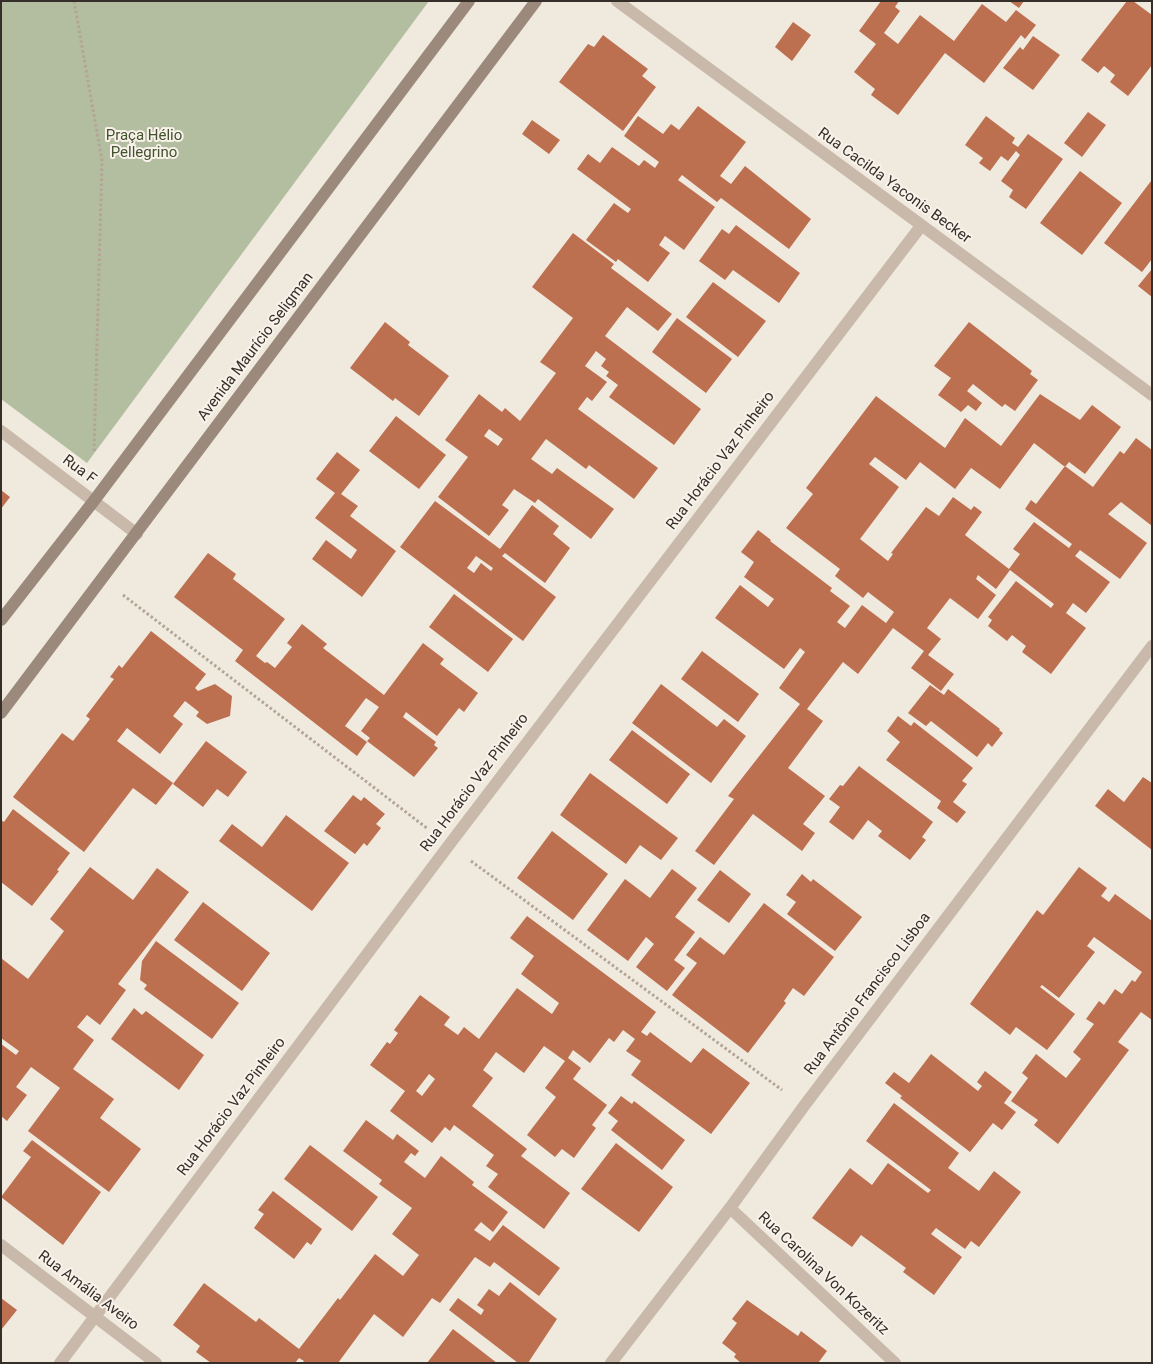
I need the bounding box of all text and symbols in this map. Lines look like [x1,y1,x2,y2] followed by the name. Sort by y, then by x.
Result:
[814,124,974,248] street label: Rua Cacilda Yaconis Becker
[106,127,182,162] park label: Praça Hélio Pellegrino
[194,269,318,425] street label: Avenida Maurício Seligman
[663,388,779,534] street label: Rua Horácio Vaz Pinheiro
[59,451,99,489] street label: Rua F
[417,710,533,856] street label: Rua Horácio Vaz Pinheiro
[801,909,935,1079] street label: Rua Antônio Francisco Lisboa
[174,1034,290,1180] street label: Rua Horácio Vaz Pinheiro
[754,1209,892,1339] street label: Rua Carolina Von Kozeritz
[34,1247,142,1335] street label: Rua Amália Aveiro

